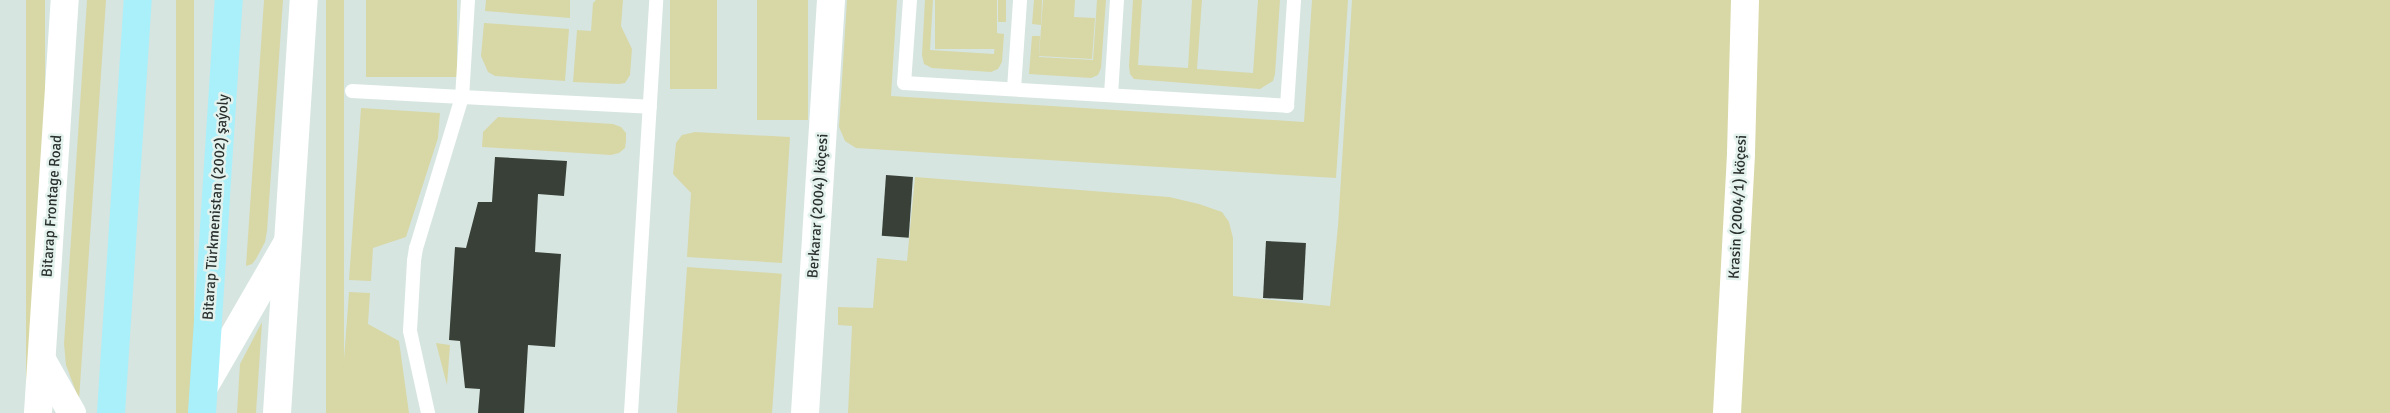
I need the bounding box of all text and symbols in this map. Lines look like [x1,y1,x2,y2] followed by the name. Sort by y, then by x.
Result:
[199,94,233,320] street label: Bitarap Türkmenistan (2002) şaýoly
[804,133,832,279] street label: Berkarar (2004) köçesi
[38,134,66,278] street label: Bitarap Frontage Road
[1725,134,1751,280] street label: Krasin (2004/1) köçesi

